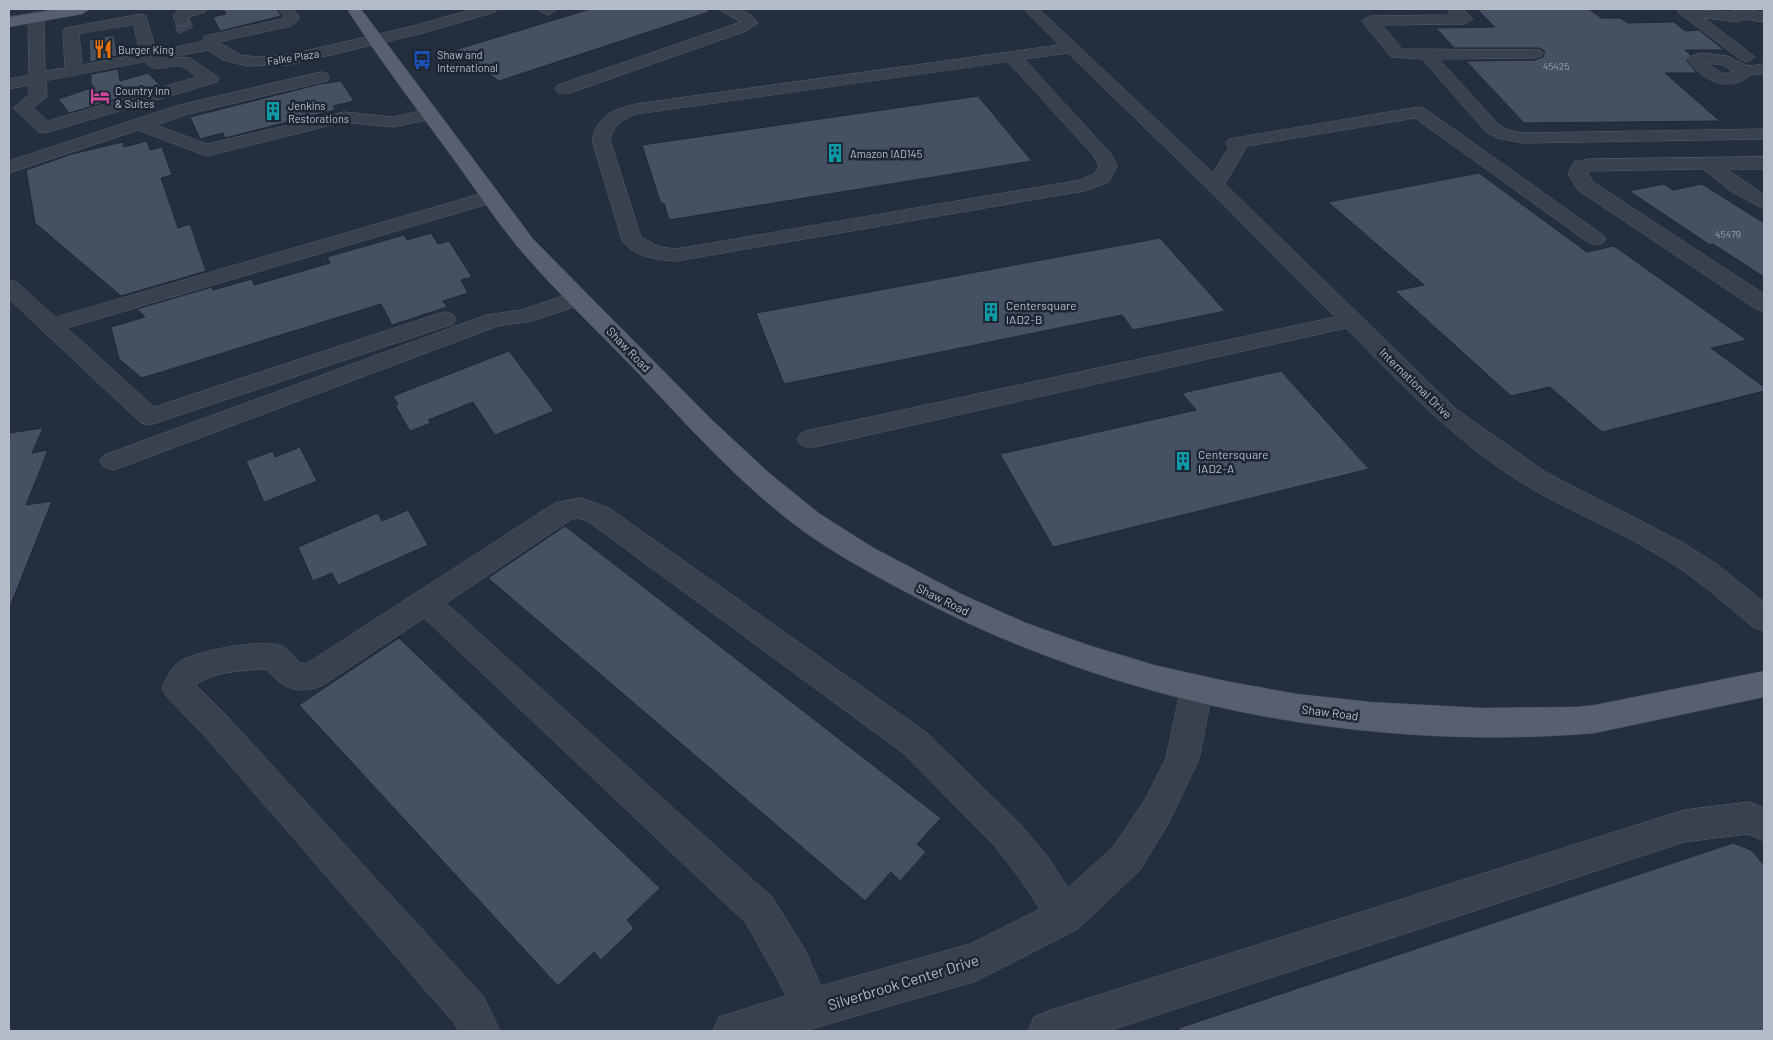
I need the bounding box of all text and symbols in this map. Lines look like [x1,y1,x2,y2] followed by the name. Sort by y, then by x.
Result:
[92,38,114,60] restaurant icon: Burger King
[118,43,174,56] place label: Burger King
[266,46,320,68] street label: Falke Plaza
[437,48,498,74] place label: Shaw and International
[411,49,433,71] bus stop icon: Shaw and International
[1543,60,1569,72] house number: 45425
[115,84,170,110] place label: Country Inn & Suites
[89,85,111,107] hotel icon: Country Inn & Suites
[288,99,349,125] place label: Jenkins Restorations
[262,100,284,122] building icon: Jenkins Restorations
[824,142,846,164] building icon: Amazon IAD145
[850,147,923,160] place label: Amazon IAD145
[1715,228,1741,240] house number: 45479
[1006,298,1077,326] place label: Centersquare IAD2-B
[980,301,1002,323] building icon: Centersquare IAD2-B
[604,324,654,374] street label: Shaw Road
[1377,345,1455,421] street label: International Drive
[1198,447,1269,475] place label: Centersquare IAD2-A
[1172,450,1194,472] building icon: Centersquare IAD2-A
[914,580,972,618] street label: Shaw Road
[1301,702,1359,722] street label: Shaw Road
[825,950,981,1014] street label: Silverbrook Center Drive

